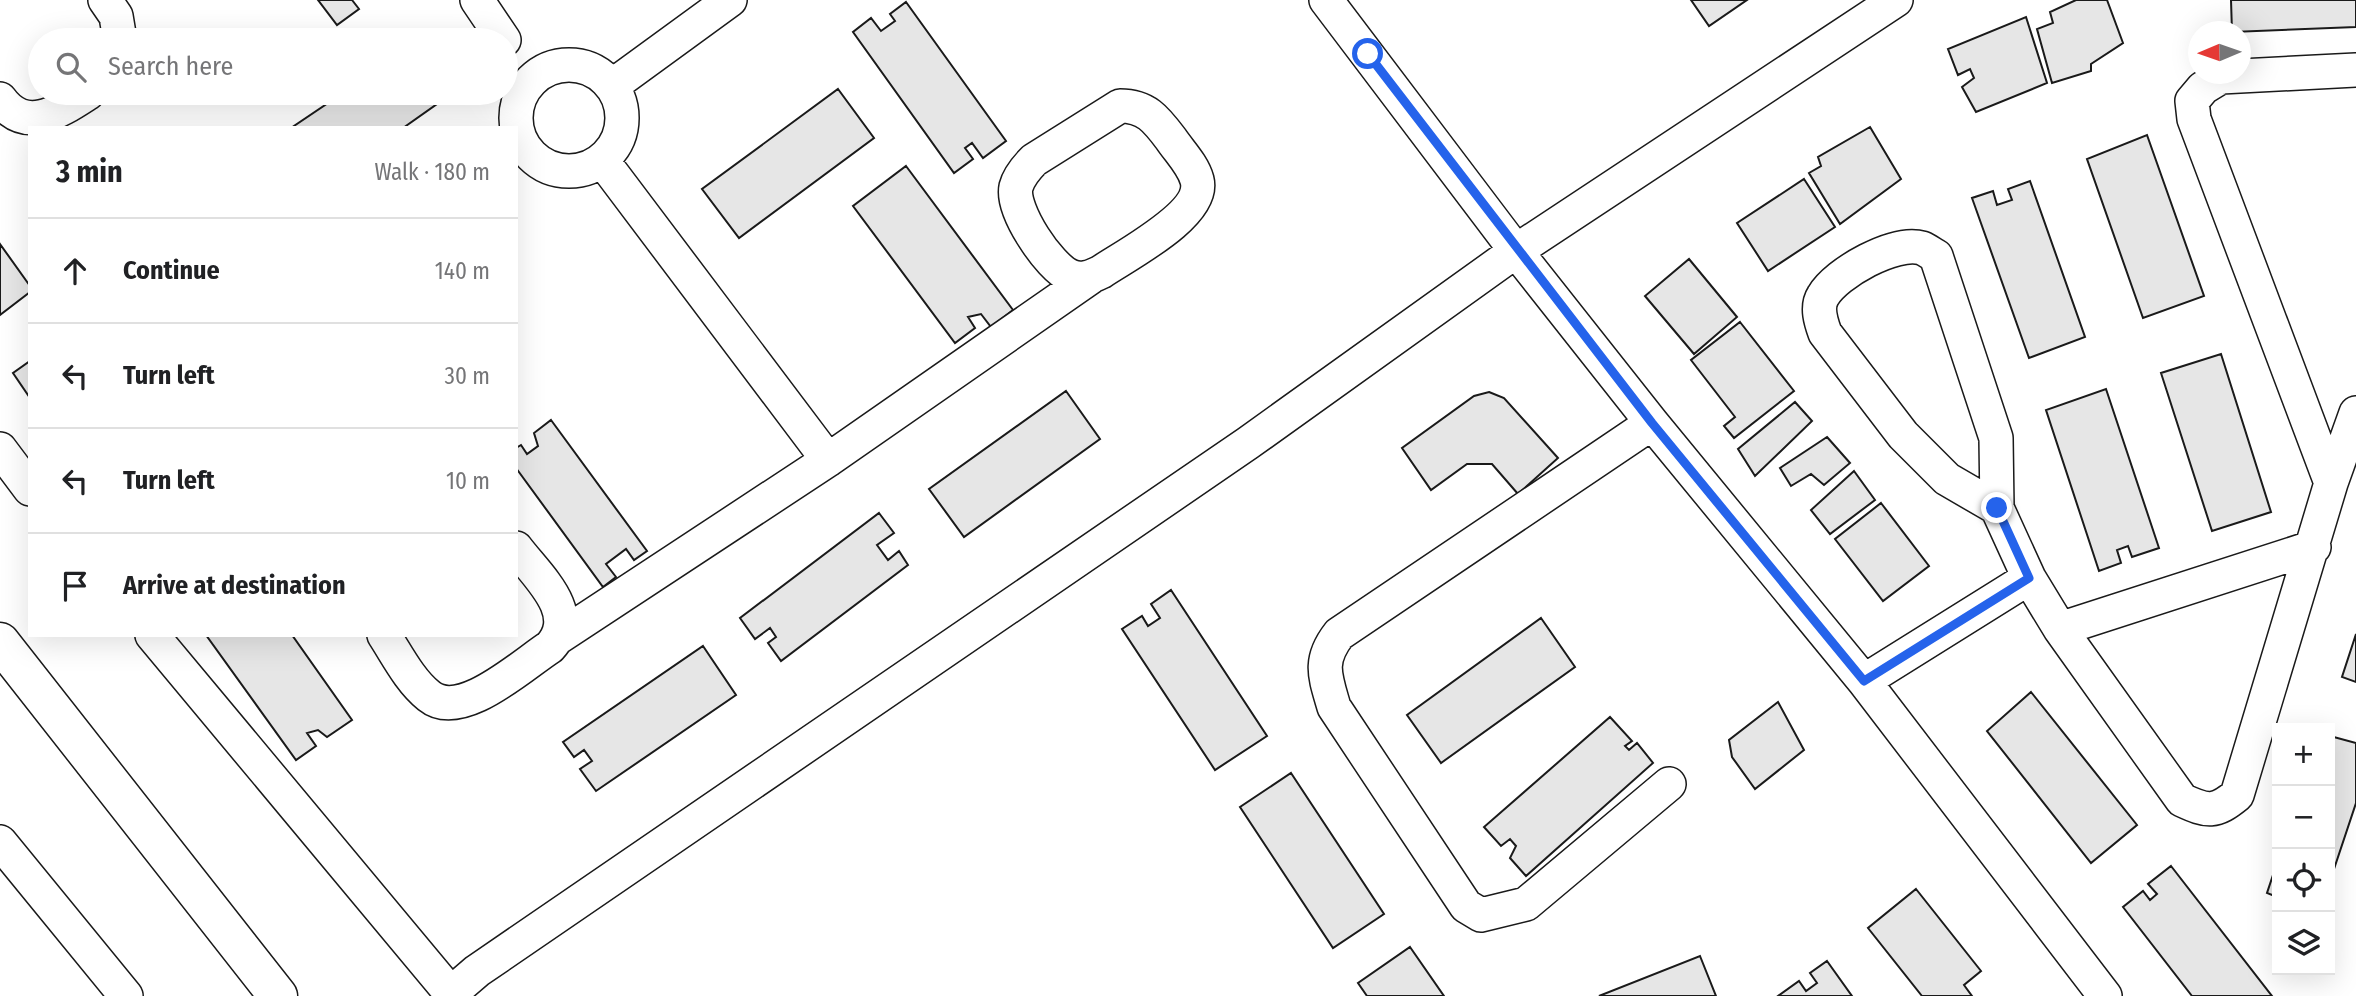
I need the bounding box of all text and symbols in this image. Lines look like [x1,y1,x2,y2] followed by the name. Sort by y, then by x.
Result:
[2188,21,2251,84] north arrow
[28,28,518,105] search box
[1352,38,1383,69] route start
[52,48,90,86] icon: search
[108,51,233,82] text: Search here
[56,154,123,190] text: 3 min
[374,158,490,186] text: Walk · 180 m
[56,252,94,290] icon: ahead
[123,255,220,286] text: Continue
[435,257,490,285] text: 140 m
[56,357,94,395] icon: left
[123,360,215,391] text: Turn left
[445,362,490,390] text: 30 m
[56,462,94,500] icon: left
[123,465,215,496] text: Turn left
[446,467,490,495] text: 10 m
[1981,492,2012,523] route end
[56,567,94,605] icon: arrive
[123,570,346,601] text: Arrive at destination
[2272,723,2335,975] map controls
[2272,723,2335,786] button: +
[2272,786,2335,849] button: −
[2272,849,2335,912] button: locate
[2272,912,2335,975] button: layers

